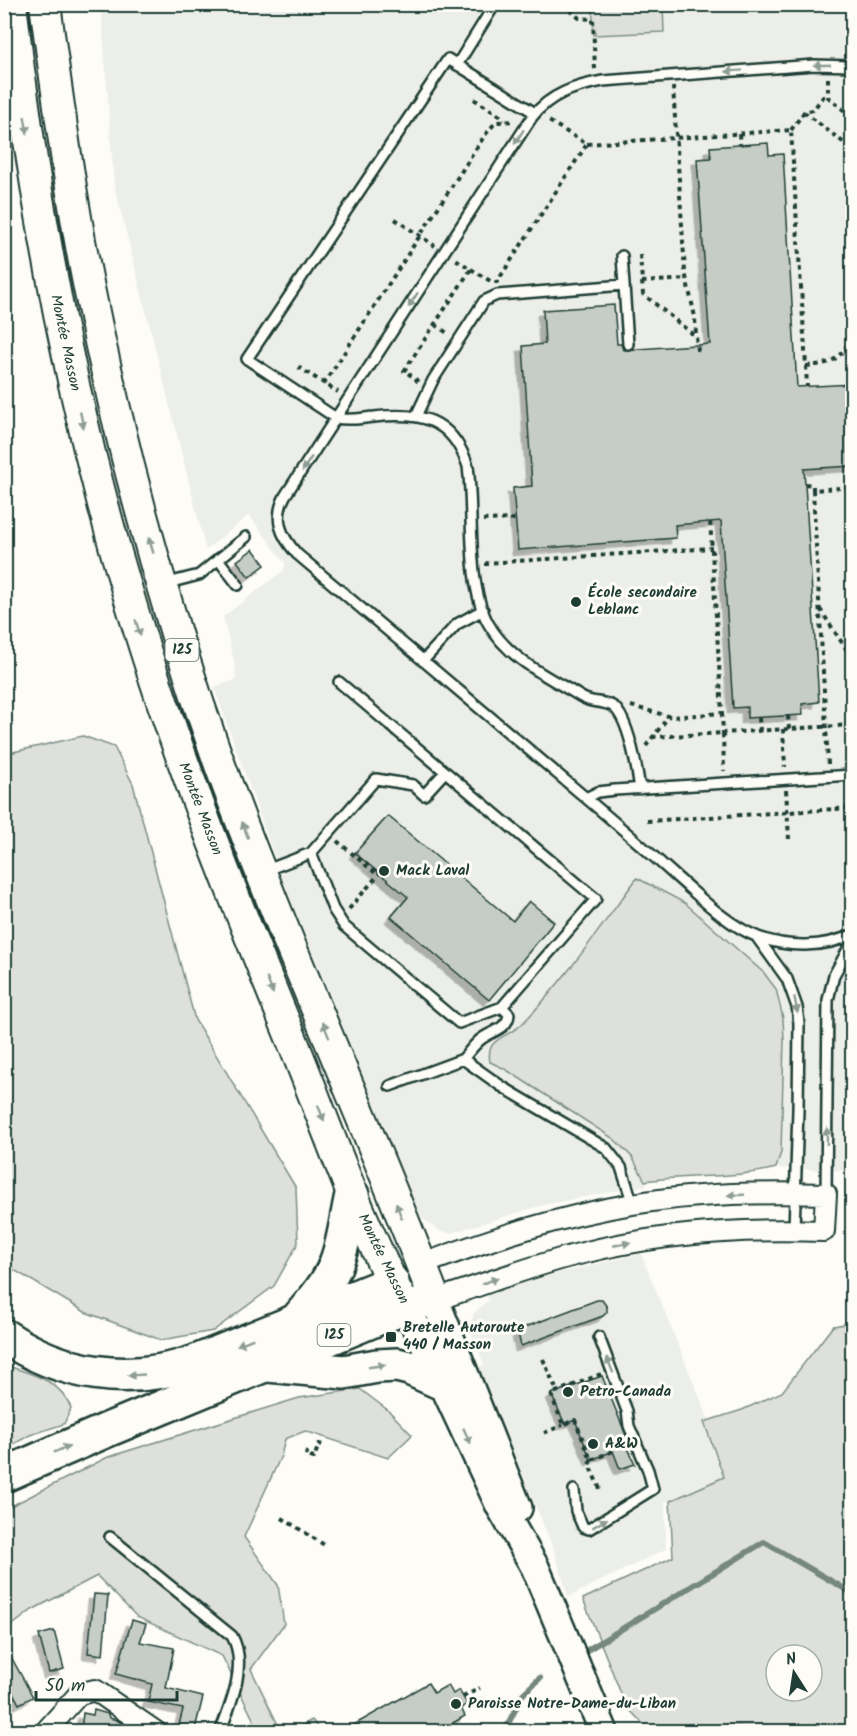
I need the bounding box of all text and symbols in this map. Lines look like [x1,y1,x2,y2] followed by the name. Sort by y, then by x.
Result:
[813,61,832,70] one-way arrow
[724,67,743,76] one-way arrow
[21,116,30,135] one-way arrow
[513,128,525,144] one-way arrow
[43,292,87,394] street label: Montée Masson
[407,292,418,308] one-way arrow
[78,410,88,429] one-way arrow
[301,456,312,472] one-way arrow
[146,536,155,554] one-way arrow
[588,581,697,622] place label: École secondaire Leblanc
[569,595,583,609] marker: École secondaire Leblanc
[134,619,143,637] one-way arrow
[166,639,198,661] road number: 125
[171,759,229,859] street label: Montée Masson
[240,821,249,839] one-way arrow
[396,859,469,883] place label: Mack Laval
[377,864,391,878] marker: Mack Laval
[265,977,275,995] one-way arrow
[792,996,801,1015] one-way arrow
[321,1021,330,1039] one-way arrow
[316,1104,326,1122] one-way arrow
[822,1126,832,1145] one-way arrow
[727,1190,746,1199] one-way arrow
[394,1201,404,1219] one-way arrow
[351,1210,415,1308] street label: Montée Masson
[613,1239,632,1248] one-way arrow
[481,1275,499,1285] one-way arrow
[403,1316,525,1357] place label: Bretelle Autoroute 440 / Masson
[318,1324,350,1346] road number: 125
[384,1330,398,1344] marker: Bretelle Autoroute 440 / Masson
[235,1337,253,1347] one-way arrow
[605,1356,614,1374] one-way arrow
[367,1362,386,1371] one-way arrow
[126,1370,145,1379] one-way arrow
[580,1380,672,1404] place label: Petro-Canada
[561,1385,575,1399] marker: Petro-Canada
[461,1427,471,1445] one-way arrow
[605,1432,638,1456] place label: A&W
[586,1437,600,1451] marker: A&W
[53,1444,71,1453] one-way arrow
[592,1517,608,1528] one-way arrow
[764,1643,824,1703] north arrow
[784,1647,799,1673] text: N
[36,1664,177,1702] scale bar
[45,1672,85,1701] text: 50 m
[468,1692,676,1716] place label: Paroisse Notre-Dame-du-Liban
[449,1697,463,1711] marker: Paroisse Notre-Dame-du-Liban

